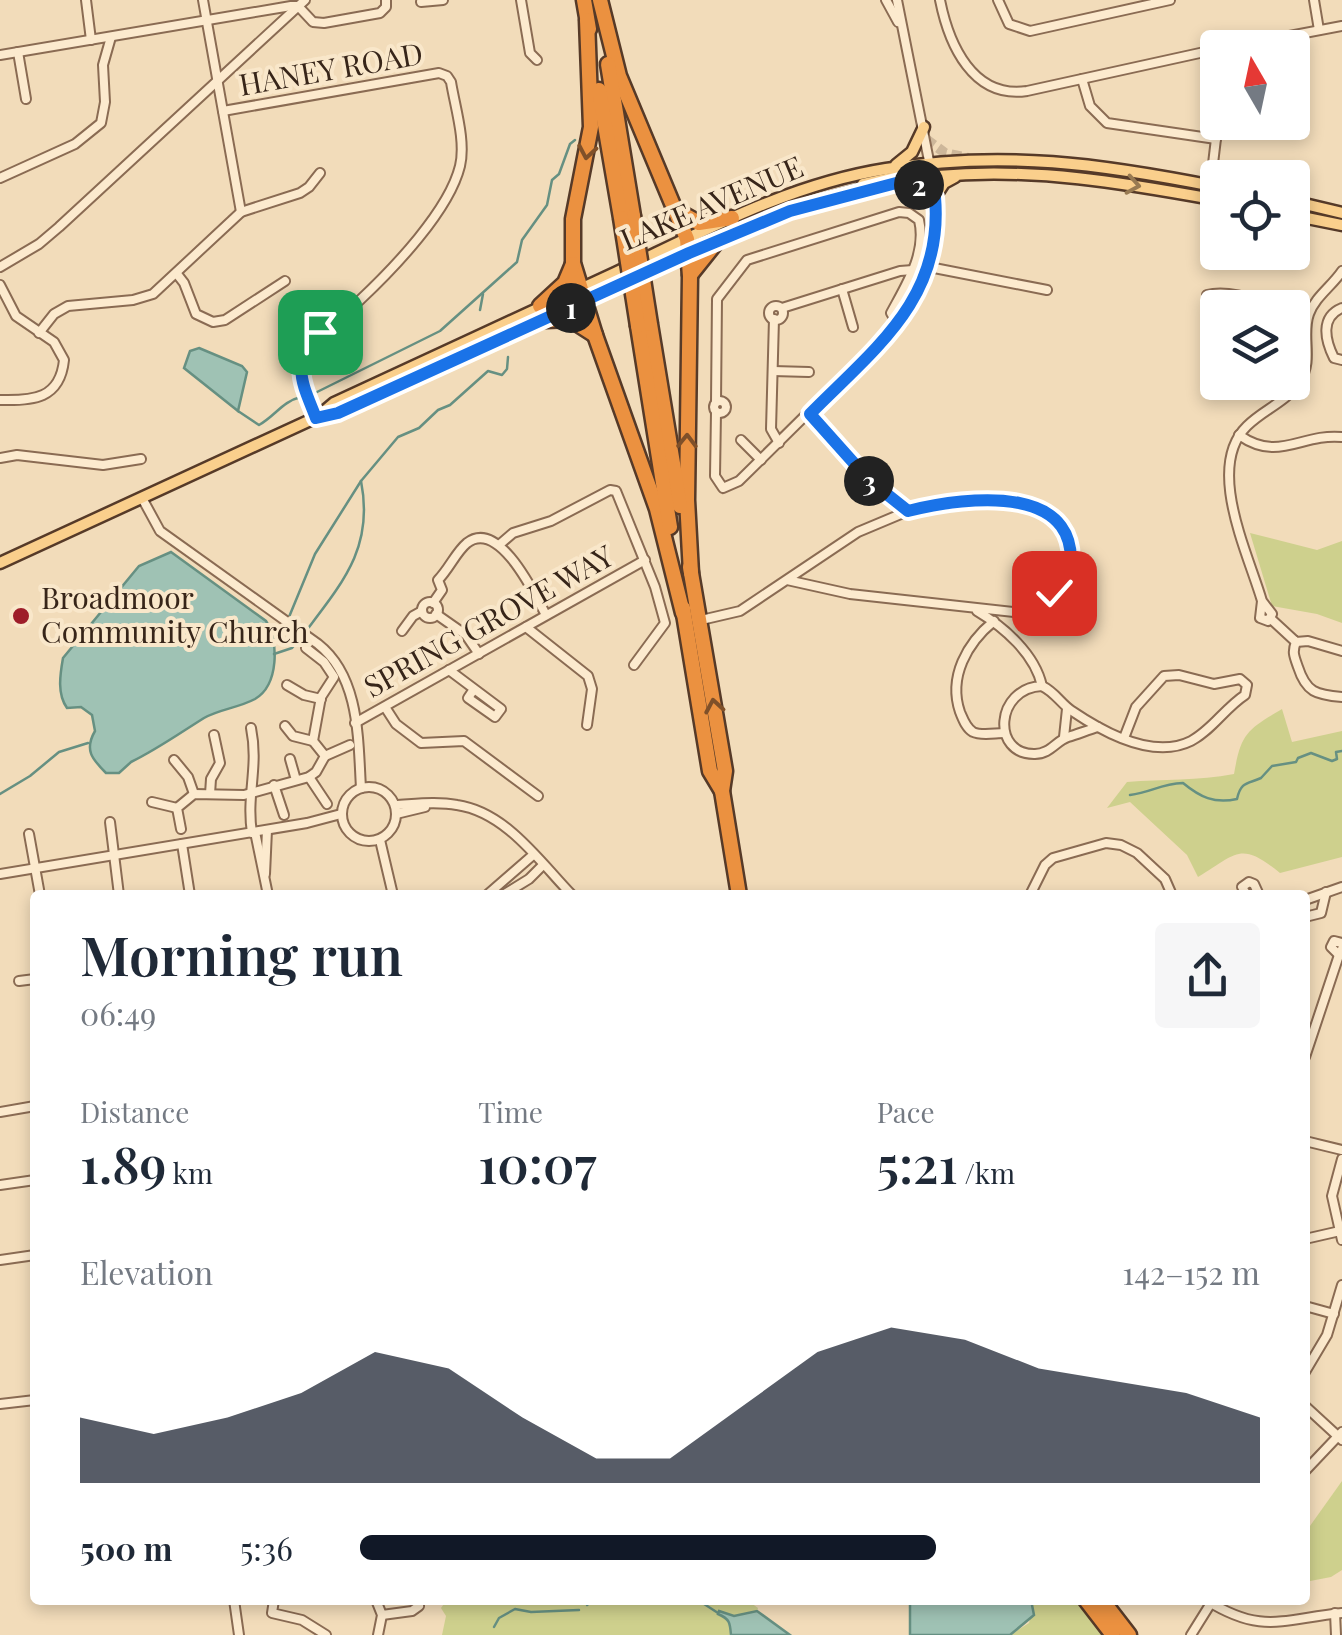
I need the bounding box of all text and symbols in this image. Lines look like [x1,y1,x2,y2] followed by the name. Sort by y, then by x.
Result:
[1200,30,1310,140] north arrow
[1200,30,1310,400] map controls
[236,32,426,104] street label: HANEY ROAD
[577,143,598,160] one-way arrow
[614,146,809,259] street label: LAKE AVENUE
[894,160,944,210] pin: 2
[1200,160,1310,270] button: locate
[912,166,926,203] text: 2
[1125,174,1141,195] one-way arrow
[546,283,596,333] pin: 1
[566,289,576,326] text: 1
[278,290,363,375] pin
[1200,290,1310,400] button: layers
[293,305,348,360] icon: arrive
[677,432,698,448] one-way arrow
[844,456,894,506] pin: 3
[862,462,876,499] text: 3
[356,535,620,705] street label: SPRING GROVE WAY
[1012,551,1097,636] pin
[1027,566,1082,621] icon: check
[41,577,309,651] place label: Broadmoor Community Church
[10,605,32,627] marker: Broadmoor Community Church
[704,698,725,714] one-way arrow
[80,916,403,990] text: Morning run
[1155,923,1260,1028] button: share
[80,991,156,1034] text: 06:49
[80,1093,189,1130] text: Distance
[478,1093,543,1130] text: Time
[877,1093,935,1130] text: Pace
[80,1130,166,1197] text: 1.89
[478,1130,596,1197] text: 10:07
[877,1130,957,1197] text: 5:21
[166,1154,213,1191] text: km
[957,1154,1015,1191] text: /km
[80,1250,213,1293] text: Elevation
[1122,1250,1260,1293] text: 142–152 m
[80,1526,172,1569] text: 500 m
[240,1526,293,1569] text: 5:36

